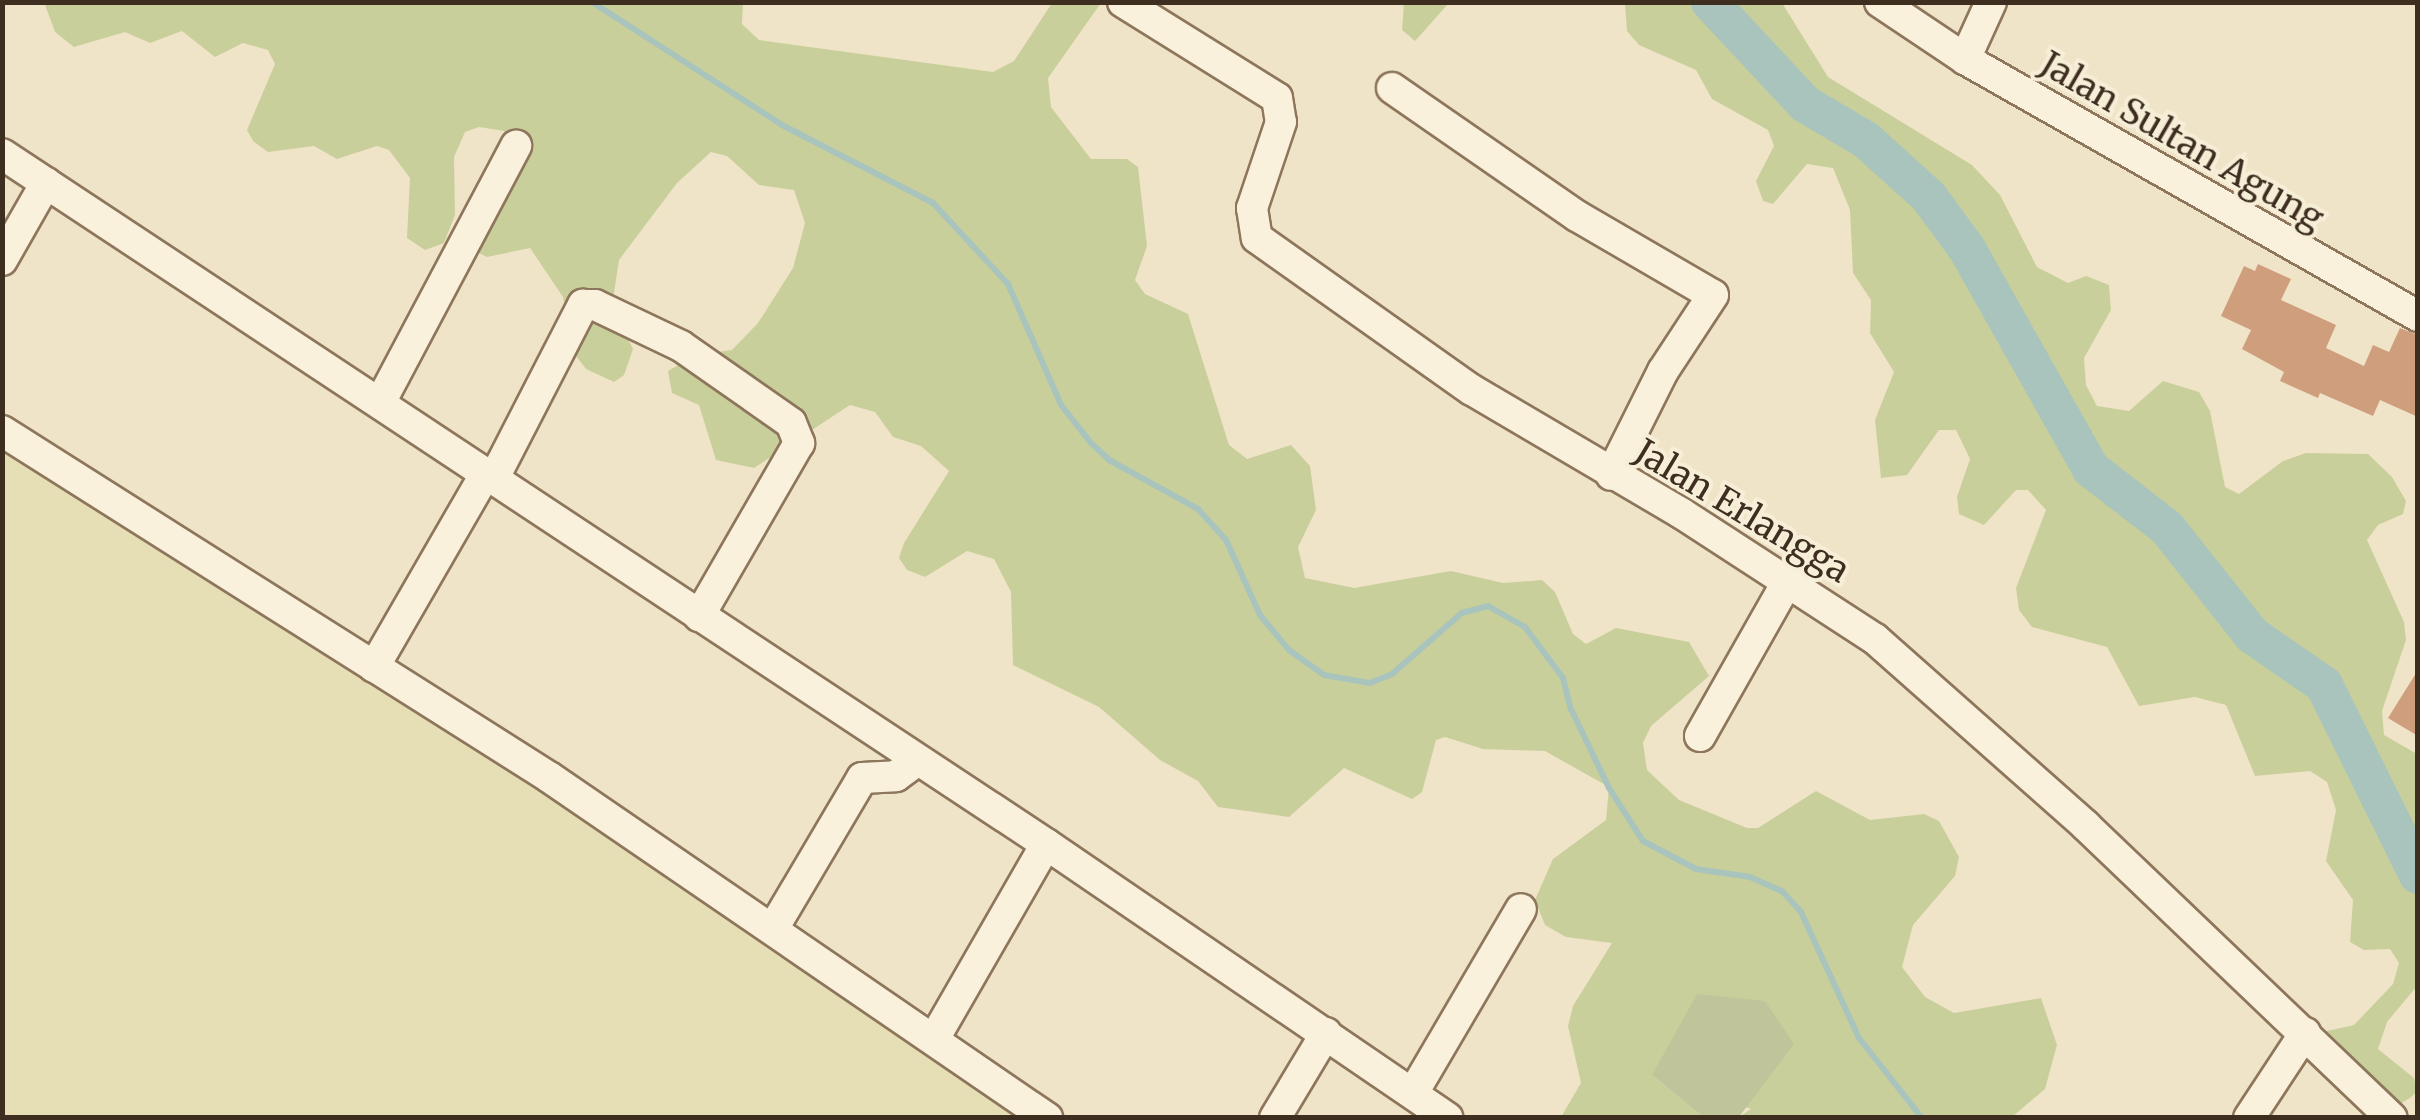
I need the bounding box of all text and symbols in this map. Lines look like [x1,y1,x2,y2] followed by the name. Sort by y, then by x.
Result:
[2033,43,2331,239] street label: Jalan Sultan Agung
[1627,430,1857,592] street label: Jalan Erlangga

